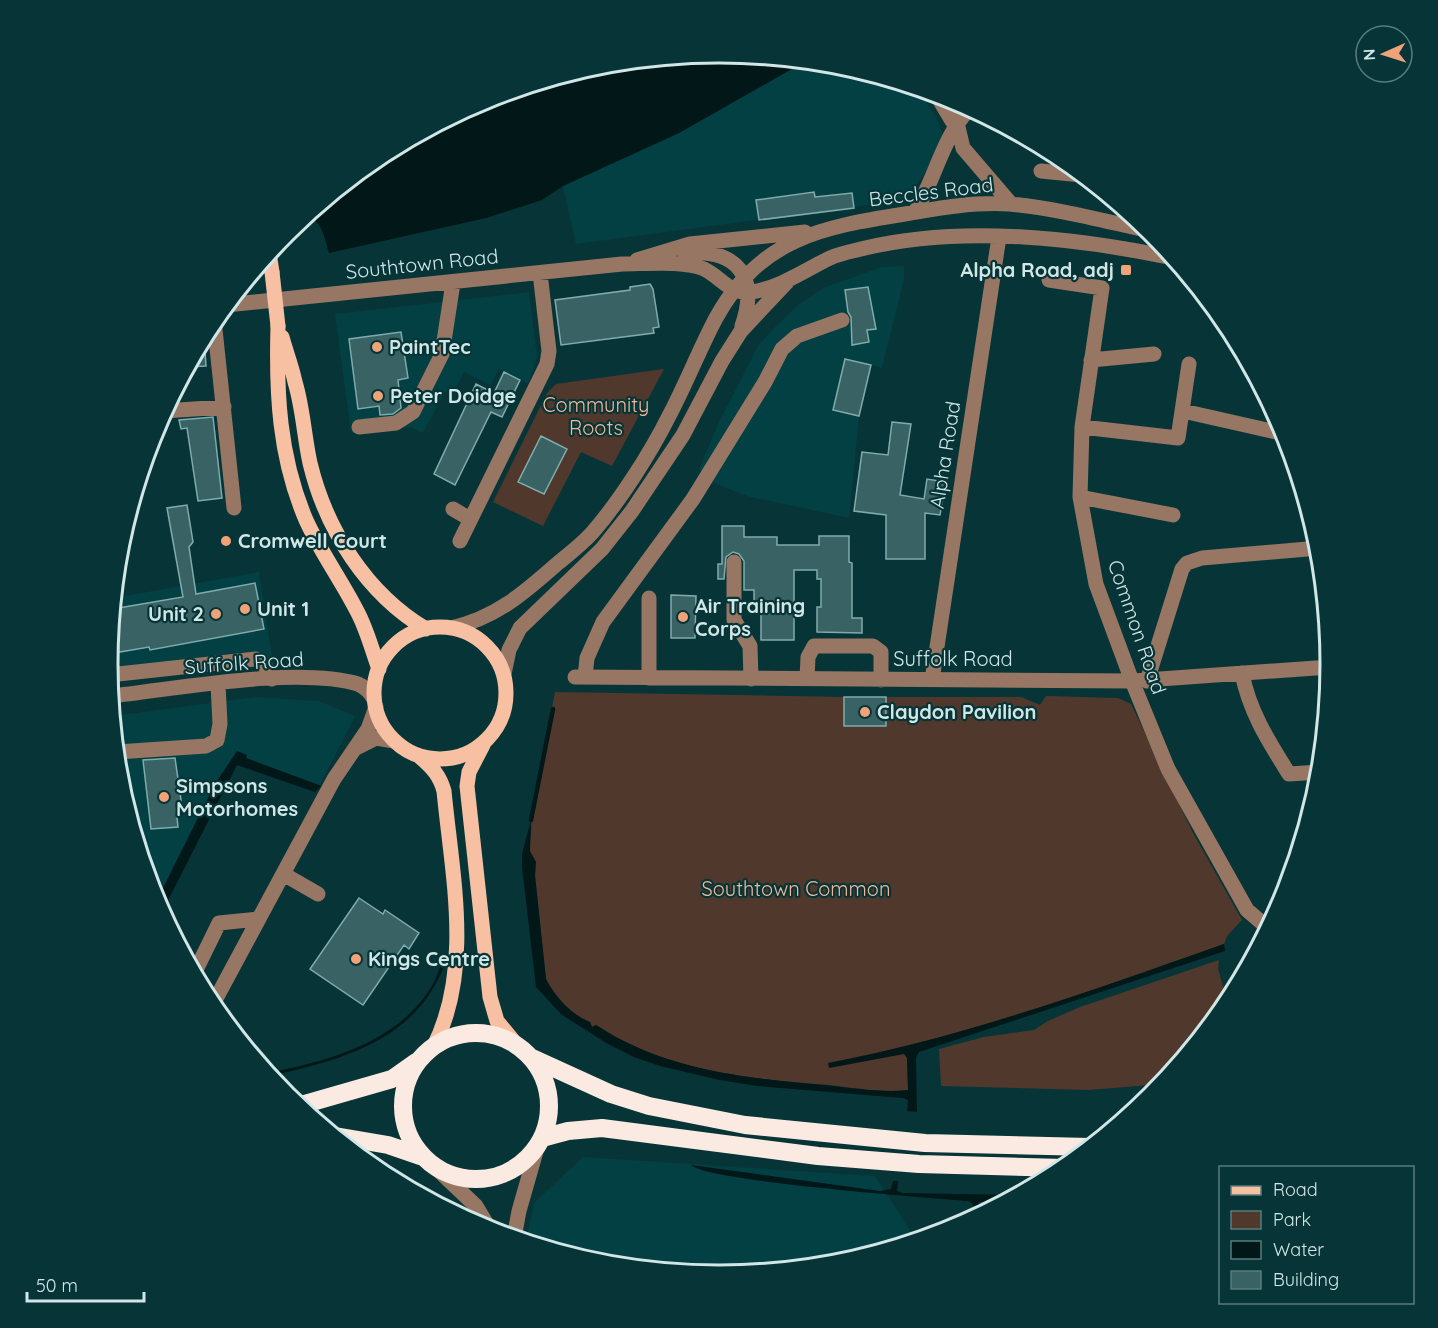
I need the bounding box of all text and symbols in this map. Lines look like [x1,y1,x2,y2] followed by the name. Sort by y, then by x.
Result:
[1354,24,1414,84] north arrow
[1359,48,1379,61] text: N
[867,171,995,212] street label: Beccles Road
[344,243,499,284] street label: Southtown Road
[960,257,1114,282] place label: Alpha Road, adj
[1119,263,1133,277] marker: Alpha Road, adj
[389,334,471,359] place label: PaintTec
[370,340,384,354] marker: PaintTec
[390,383,516,408] place label: Peter Doidge
[371,389,385,403] marker: Peter Doidge
[543,392,649,440] park label: Community Roots
[924,400,965,510] street label: Alpha Road
[238,528,387,553] place label: Cromwell Court
[219,534,233,548] marker: Cromwell Court
[1103,556,1172,697] street label: Common Road
[695,593,805,641] place label: Air Training Corps
[257,596,309,621] place label: Unit 1
[148,601,204,626] place label: Unit 2
[238,602,252,616] marker: Unit 1
[209,607,223,621] marker: Unit 2
[676,610,690,624] marker: Air Training Corps
[183,646,304,679] street label: Suffolk Road
[893,646,1013,671] street label: Suffolk Road
[877,699,1036,724] place label: Claydon Pavilion
[858,705,872,719] marker: Claydon Pavilion
[176,773,298,821] place label: Simpsons Motorhomes
[157,790,171,804] marker: Simpsons Motorhomes
[702,876,890,901] park label: Southtown Common
[368,946,490,971] place label: Kings Centre
[349,952,363,966] marker: Kings Centre
[1219,1166,1414,1304] legend
[1273,1178,1318,1201] text: Road
[1273,1208,1311,1231] text: Park
[1273,1238,1324,1261] text: Water
[27,1265,144,1303] scale bar
[1273,1268,1339,1291] text: Building
[36,1274,78,1297] text: 50 m

